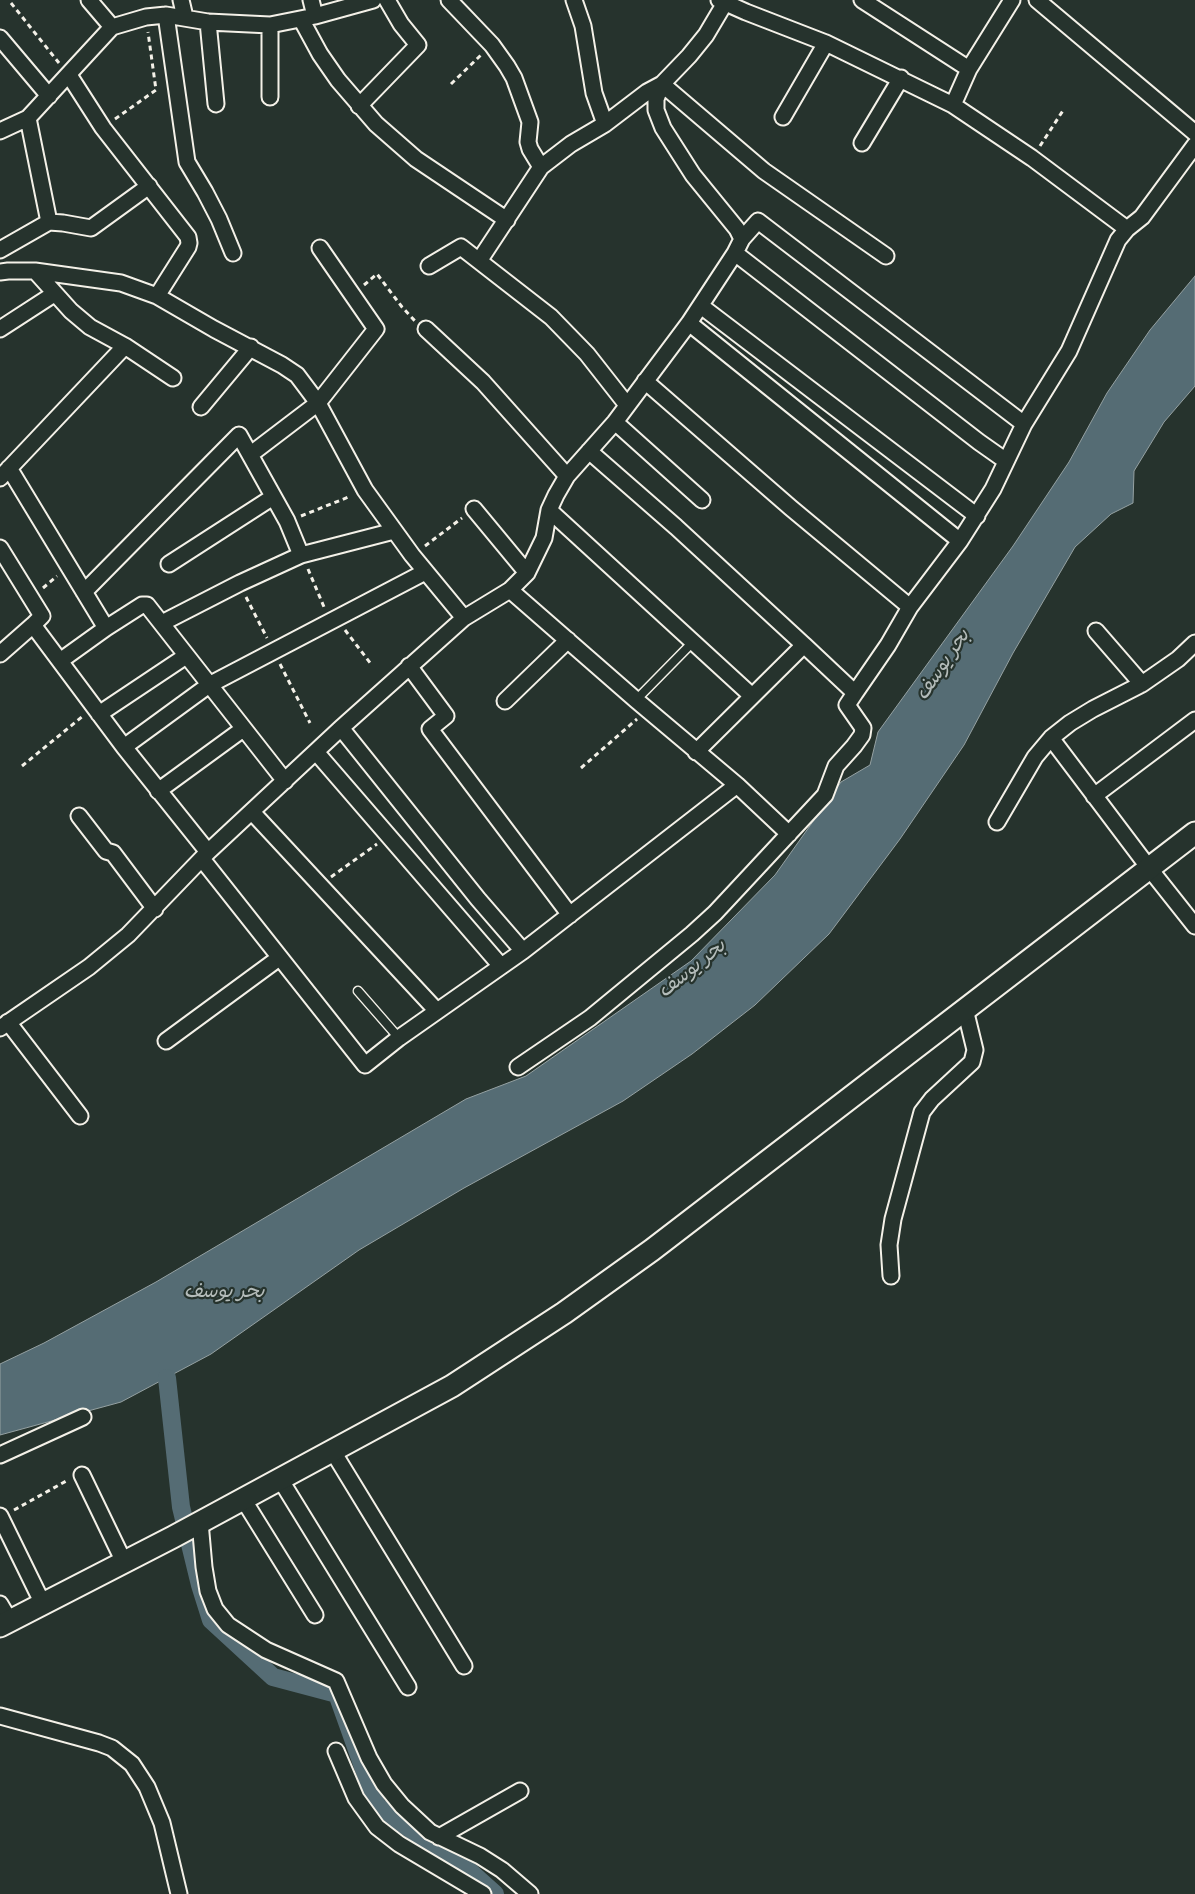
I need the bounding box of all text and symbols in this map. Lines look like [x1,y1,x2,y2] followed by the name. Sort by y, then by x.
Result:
[911,625,975,705] water label: بحر يوسف
[653,934,731,1004] water label: بحر يوسف
[184,1280,264,1304] water label: بحر يوسف

